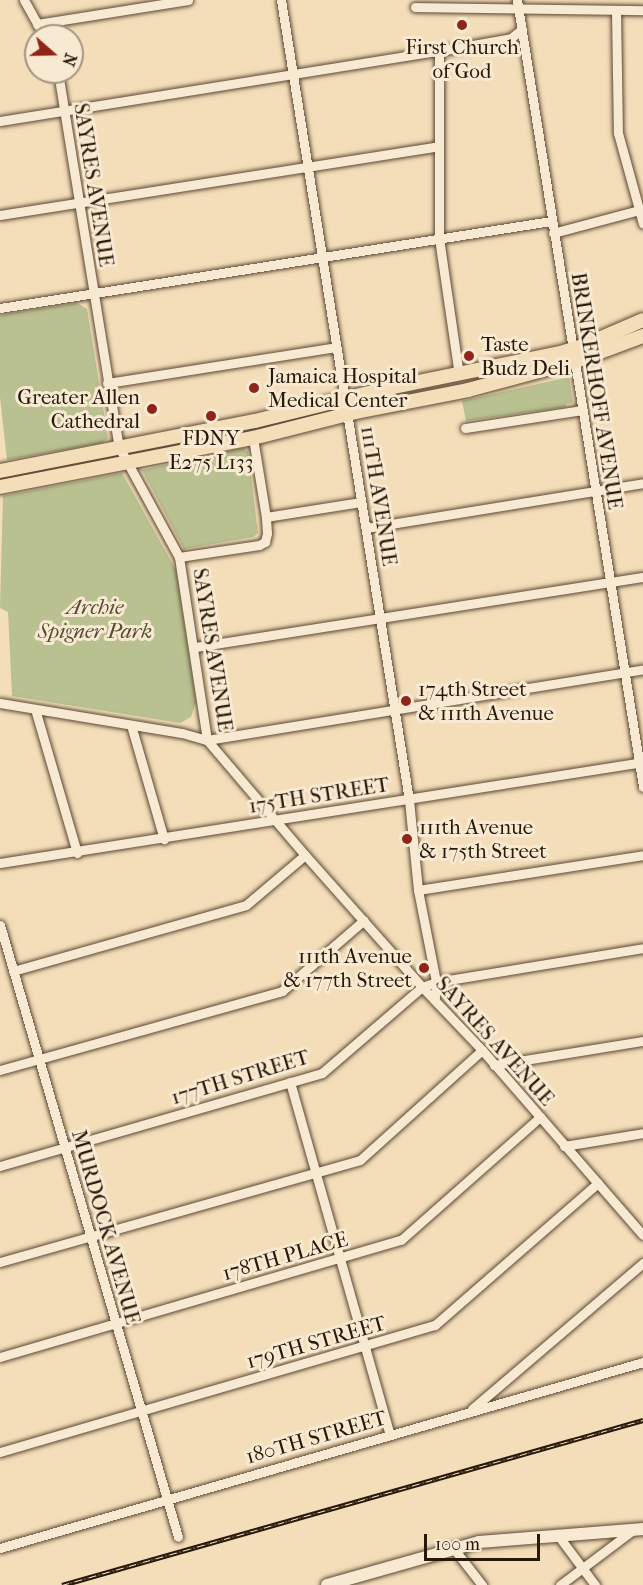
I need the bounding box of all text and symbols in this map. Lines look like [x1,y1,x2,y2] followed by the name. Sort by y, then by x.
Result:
[455,18,469,32] marker: First Church of God
[24,24,84,84] north arrow
[405,34,519,84] place label: First Church of God
[59,51,81,69] text: N
[69,101,119,269] street label: SAYRES AVENUE
[566,271,628,511] street label: BRINKERHOFF AVENUE
[481,331,570,381] place label: Taste Budz Deli
[462,349,476,363] marker: Taste Budz Deli
[268,363,417,413] place label: Jamaica Hospital Medical Center
[245,379,263,397] marker: Jamaica Hospital Medical Center
[17,384,140,434] place label: Greater Allen Cathedral
[145,402,159,416] marker: Greater Allen Cathedral
[204,409,218,423] marker: FDNY E275 L133
[355,424,403,568] street label: 111TH AVENUE
[169,425,253,475] place label: FDNY E275 L133
[188,566,238,734] street label: SAYRES AVENUE
[38,594,152,644] park label: Archie Spigner Park
[418,676,554,726] place label: 174th Street & 111th Avenue
[399,694,413,708] marker: 174th Street & 111th Avenue
[247,771,391,819] street label: 175TH STREET
[419,814,547,864] place label: 111th Avenue & 175th Street
[400,832,414,846] marker: 111th Avenue & 175th Street
[283,943,412,993] place label: 111th Avenue & 177th Street
[417,961,431,975] marker: 111th Avenue & 177th Street
[430,971,560,1111] street label: SAYRES AVENUE
[168,1044,312,1110] street label: 177TH STREET
[66,1127,146,1327] street label: MURDOCK AVENUE
[219,1226,351,1286] street label: 178TH PLACE
[243,1310,389,1374] street label: 179TH STREET
[243,1405,389,1469] street label: 180TH STREET
[427,1522,542,1560] scale bar
[435,1534,480,1555] text: 100 m

